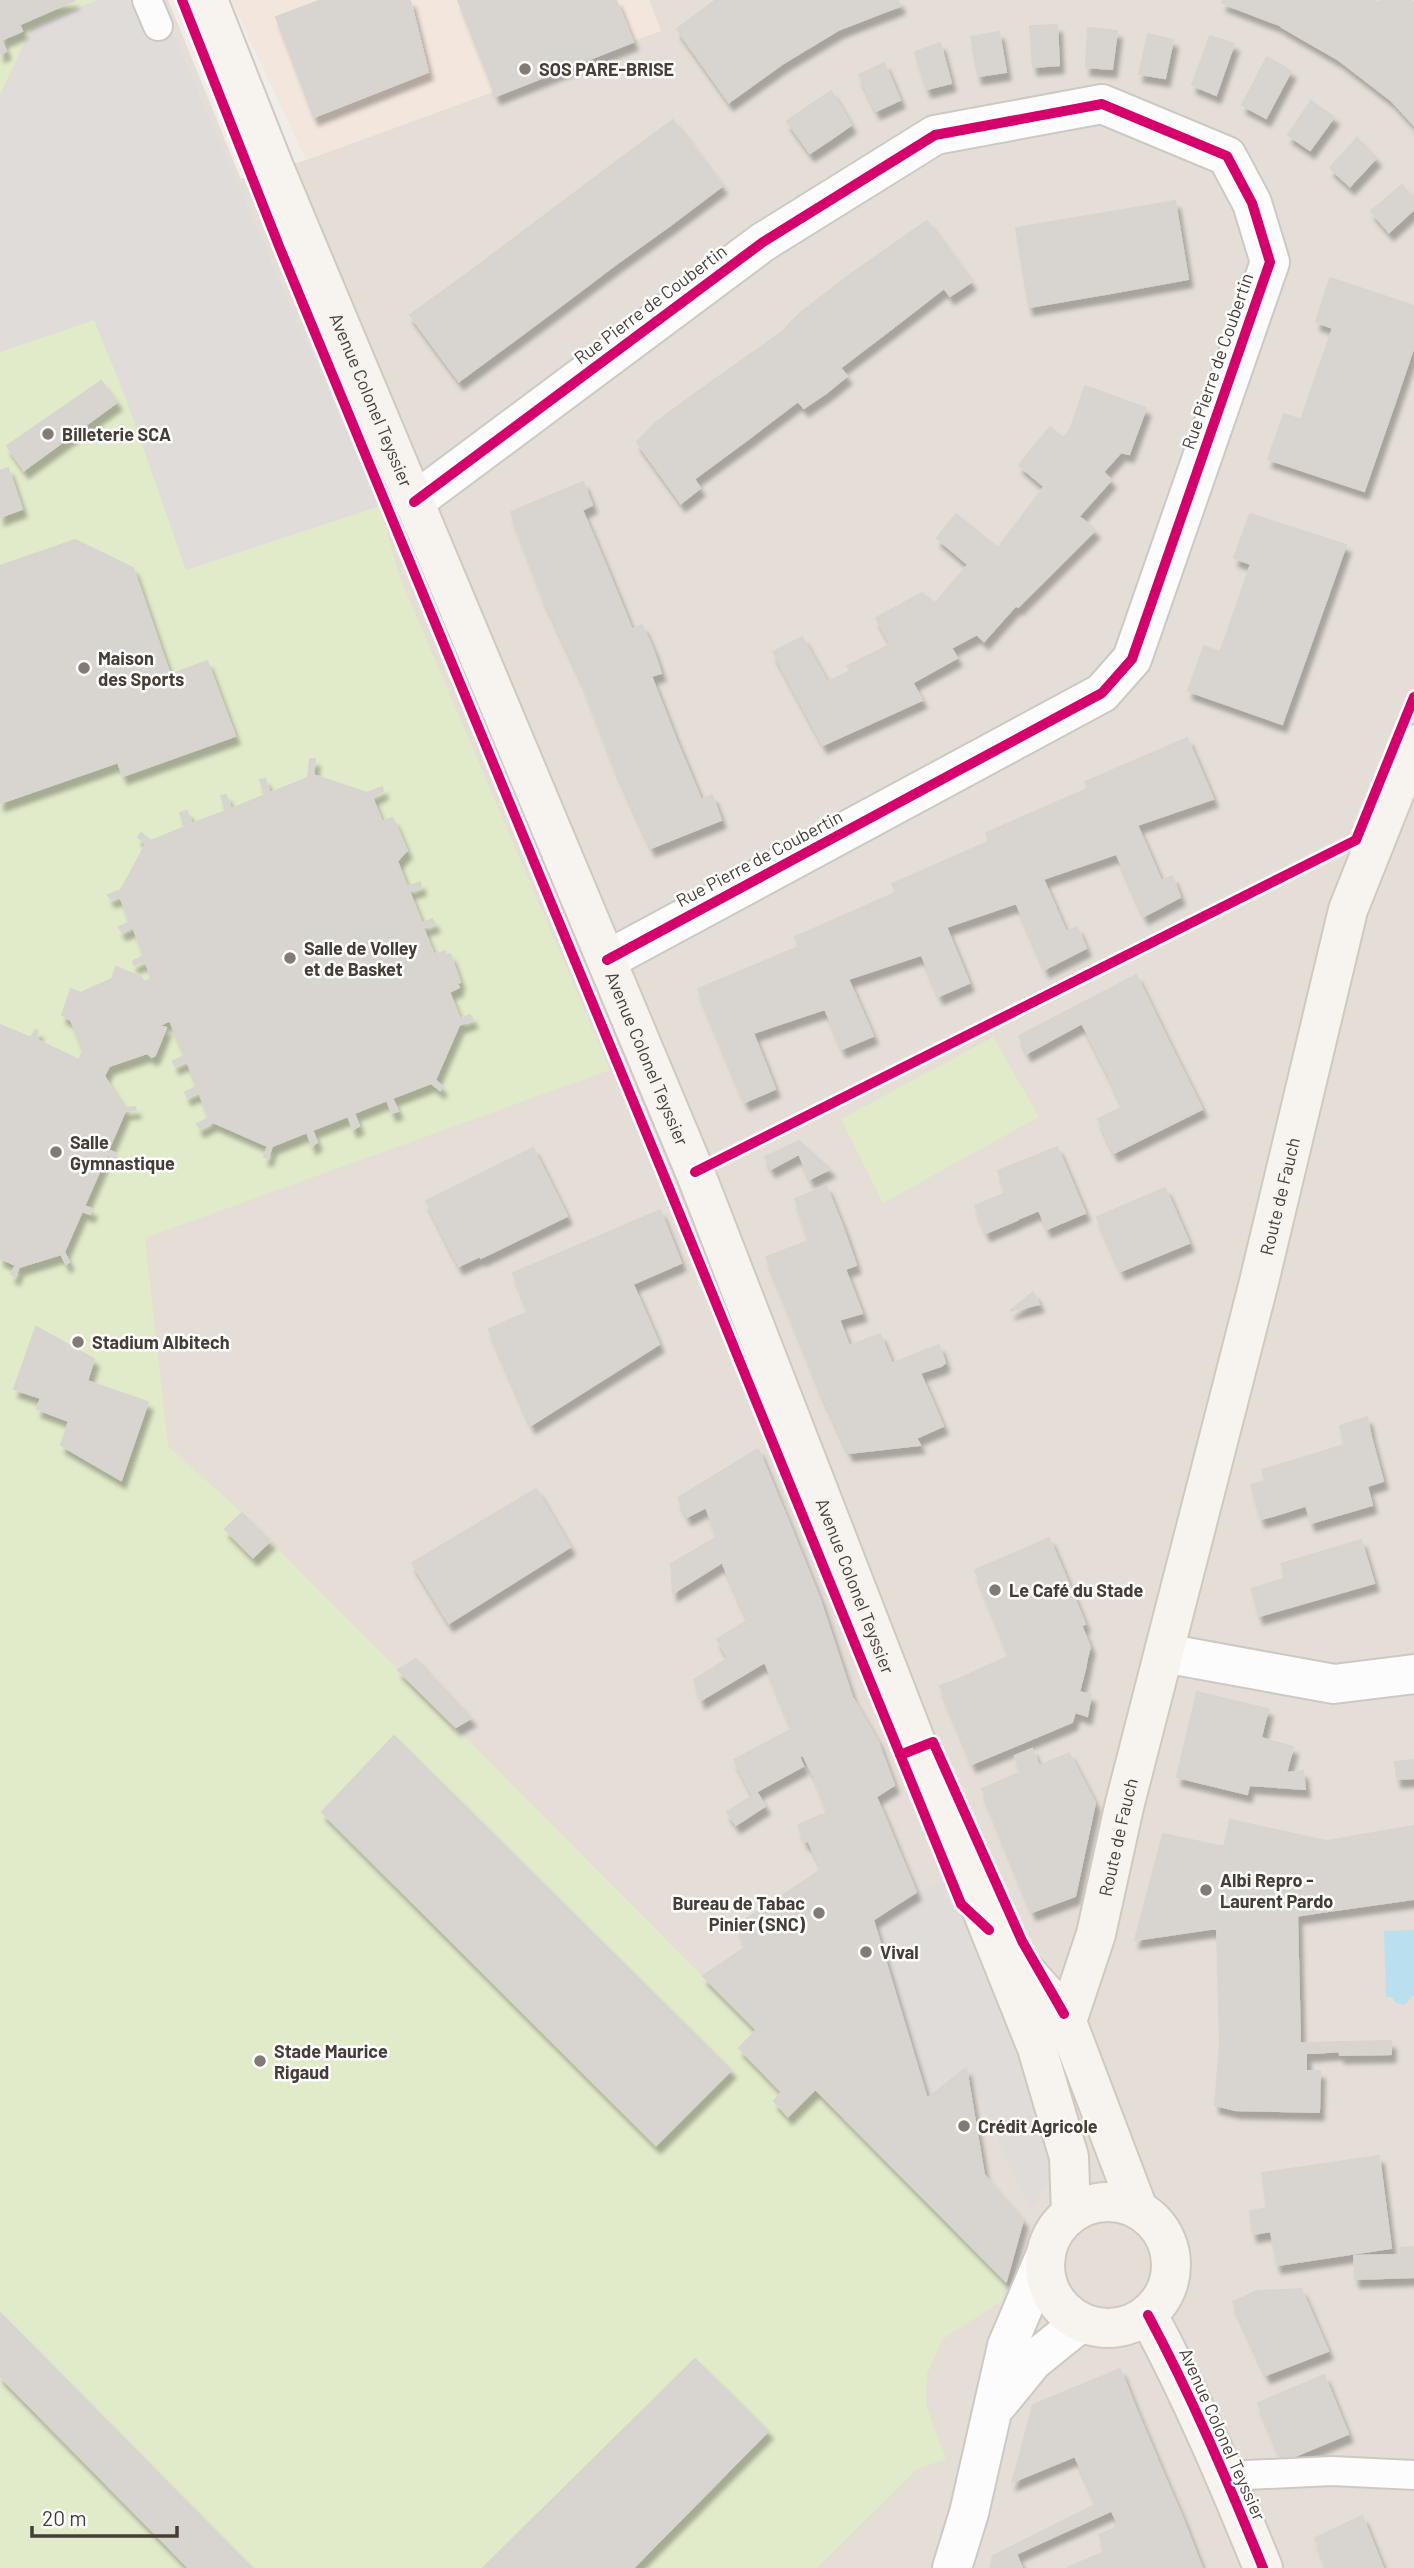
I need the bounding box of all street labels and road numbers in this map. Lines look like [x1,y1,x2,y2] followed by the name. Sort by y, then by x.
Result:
[569,239,731,369] street label: Rue Pierre de Coubertin
[1176,270,1258,452] street label: Rue Pierre de Coubertin
[325,310,418,490] street label: Avenue Colonel Teyssier
[672,805,846,911] street label: Rue Pierre de Coubertin
[601,968,694,1149] street label: Avenue Colonel Teyssier
[1255,1135,1304,1257] street label: Route de Fauch
[811,1495,900,1677] street label: Avenue Colonel Teyssier
[1094,1776,1142,1898] street label: Route de Fauch
[1175,2344,1271,2524] street label: Avenue Colonel Teyssier

